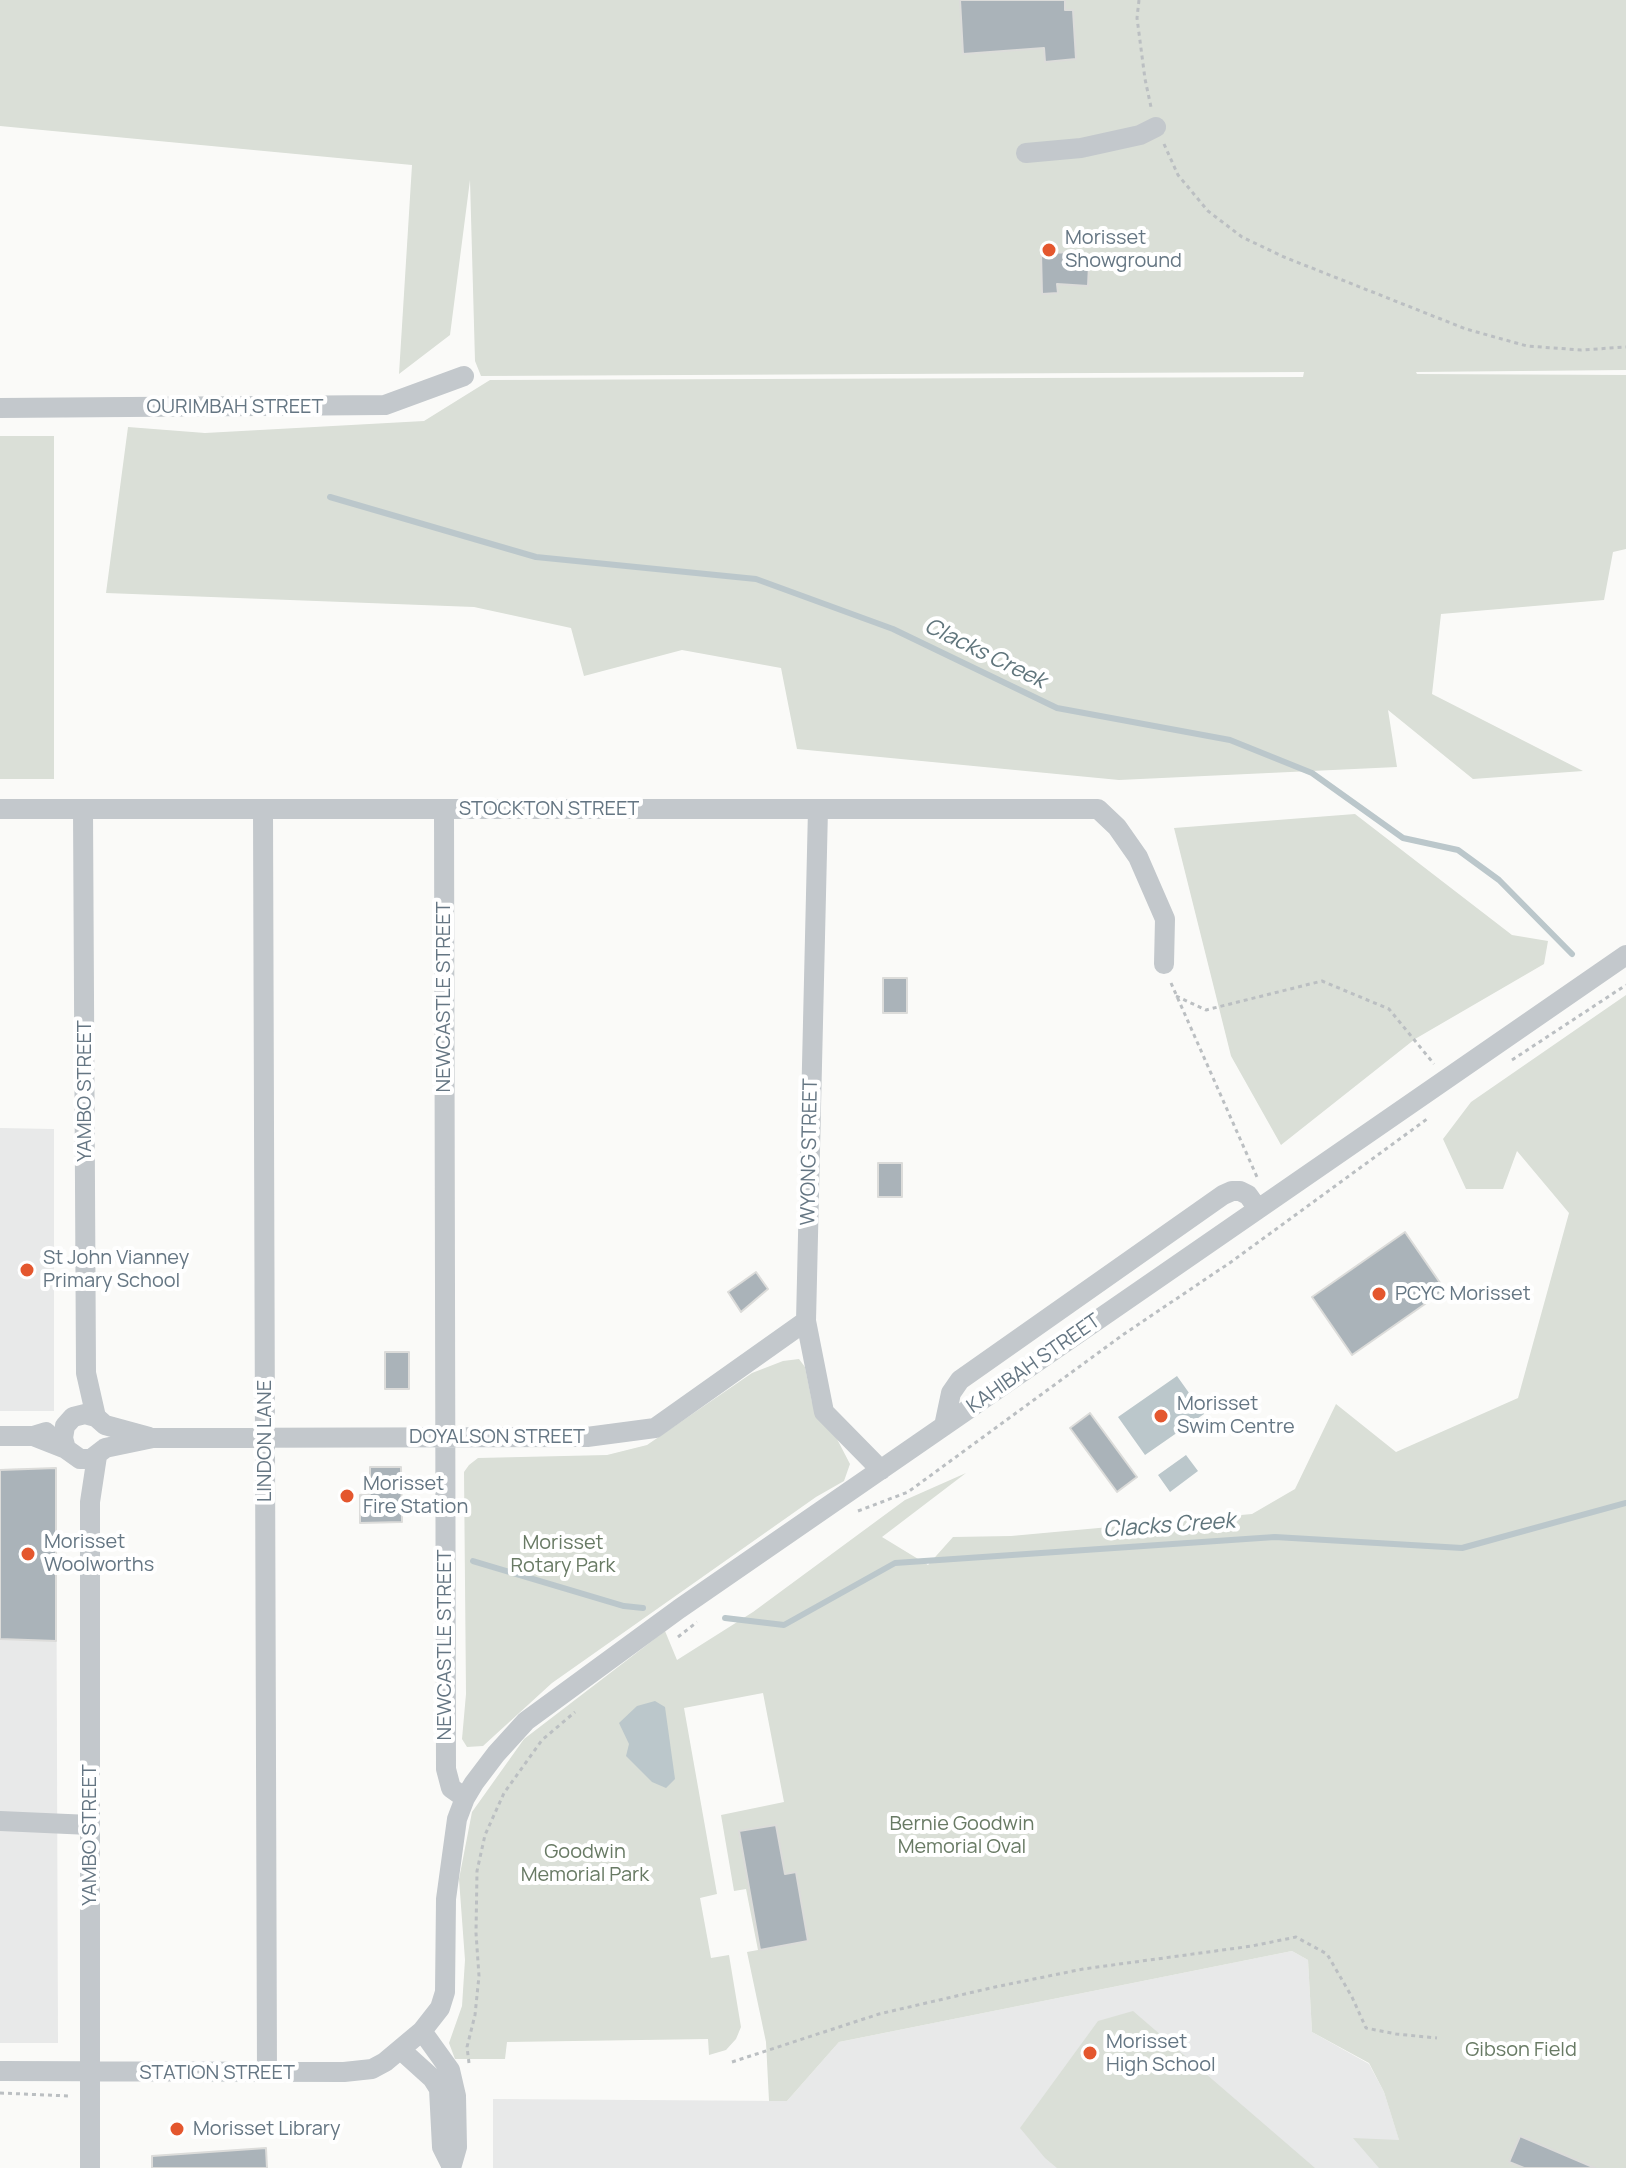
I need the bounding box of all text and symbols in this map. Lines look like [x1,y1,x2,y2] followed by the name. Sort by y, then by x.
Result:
[1065,226,1182,273] place label: Morisset Showground
[1040,241,1058,259] marker: Morisset Showground
[147,395,323,419] street label: OURIMBAH STREET
[920,613,1050,695] water label: Clacks Creek
[459,797,639,821] street label: STOCKTON STREET
[432,901,456,1093] street label: NEWCASTLE STREET
[73,1020,97,1162] street label: YAMBO STREET
[797,1078,823,1226] street label: WYONG STREET
[43,1246,189,1293] place label: St John Vianney Primary School
[18,1261,36,1279] marker: St John Vianney Primary School
[1395,1282,1531,1306] place label: PCYC Morisset
[1370,1285,1388,1303] marker: PCYC Morisset
[963,1309,1105,1419] street label: KAHIBAH STREET
[253,1380,277,1502] street label: LINDON LANE
[1177,1392,1295,1439] place label: Morisset Swim Centre
[1152,1407,1170,1425] marker: Morisset Swim Centre
[409,1425,585,1449] street label: DOYALSON STREET
[363,1472,468,1519] place label: Morisset Fire Station
[338,1487,356,1505] marker: Morisset Fire Station
[1102,1508,1236,1544] water label: Clacks Creek
[44,1530,154,1577] place label: Morisset Woolworths
[510,1531,616,1578] park label: Morisset Rotary Park
[19,1545,37,1563] marker: Morisset Woolworths
[433,1549,457,1741] street label: NEWCASTLE STREET
[78,1764,102,1906] street label: YAMBO STREET
[890,1812,1034,1859] park label: Bernie Goodwin Memorial Oval
[521,1840,649,1887] park label: Goodwin Memorial Park
[1106,2030,1216,2077] place label: Morisset High School
[1465,2038,1577,2062] park label: Gibson Field
[1081,2044,1099,2062] marker: Morisset High School
[139,2061,295,2085] street label: STATION STREET
[193,2117,340,2141] place label: Morisset Library
[168,2120,186,2138] marker: Morisset Library

